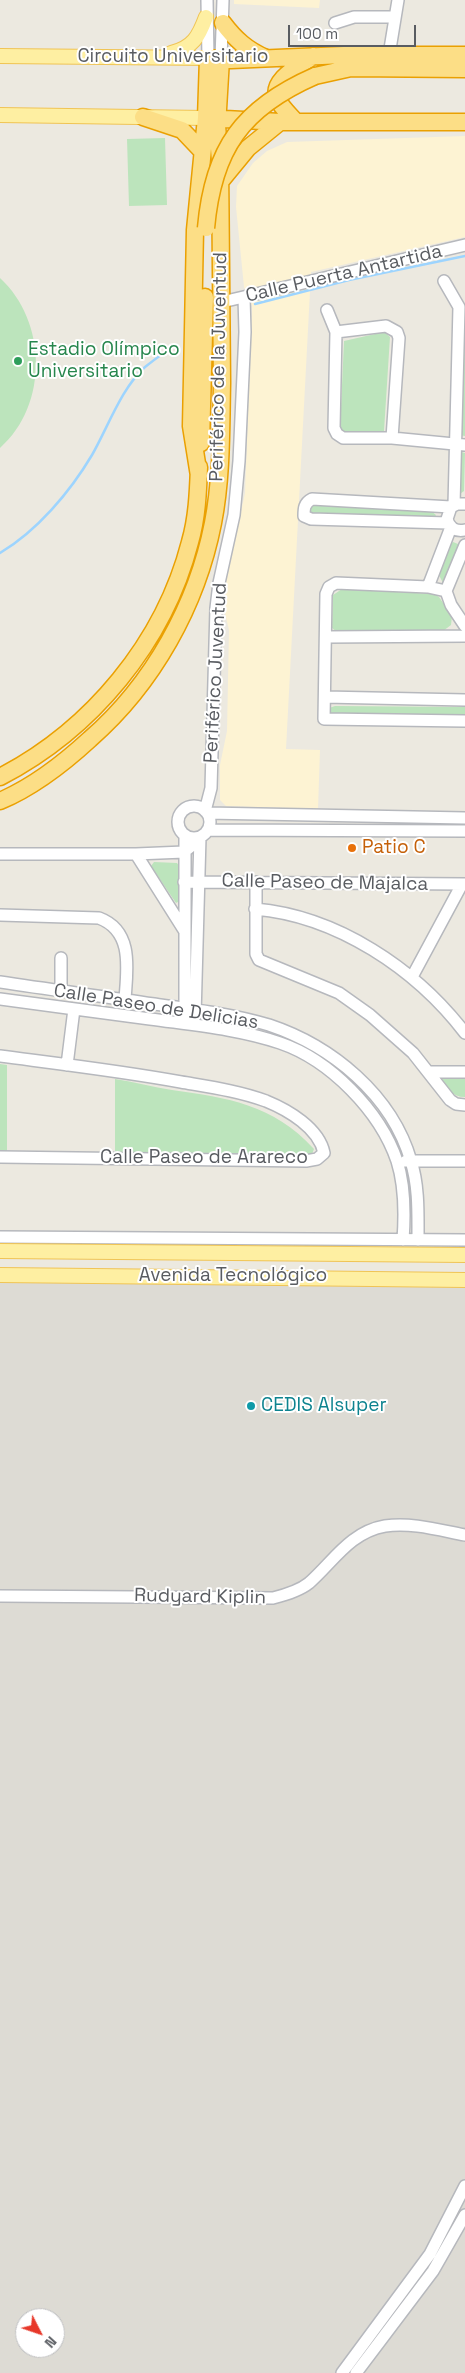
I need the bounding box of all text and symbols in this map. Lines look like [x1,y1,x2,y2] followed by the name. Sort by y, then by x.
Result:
[290,15,418,47] scale bar
[296,24,338,43] text: 100 m
[77,46,269,68] street label: Circuito Universitario
[243,240,445,308] street label: Calle Puerta Antartida
[206,252,232,482] street label: Periférico de la Juventud
[28,339,180,383] place label: Estadio Olímpico Universitario
[12,355,24,367] marker: Estadio Olímpico Universitario
[200,582,232,764] street label: Periférico Juventud
[362,837,426,859] place label: Patio C
[346,842,358,854] marker: Patio C
[221,870,429,896] street label: Calle Paseo de Majalca
[52,980,260,1034] street label: Calle Paseo de Delicias
[100,1147,308,1169] street label: Calle Paseo de Arareco
[139,1265,327,1287] street label: Avenida Tecnológico
[261,1395,387,1417] place label: CEDIS Alsuper
[245,1400,257,1412] marker: CEDIS Alsuper
[134,1584,266,1610] street label: Rudyard Kiplin
[15,2308,65,2358] north arrow
[41,2333,60,2352] text: N

